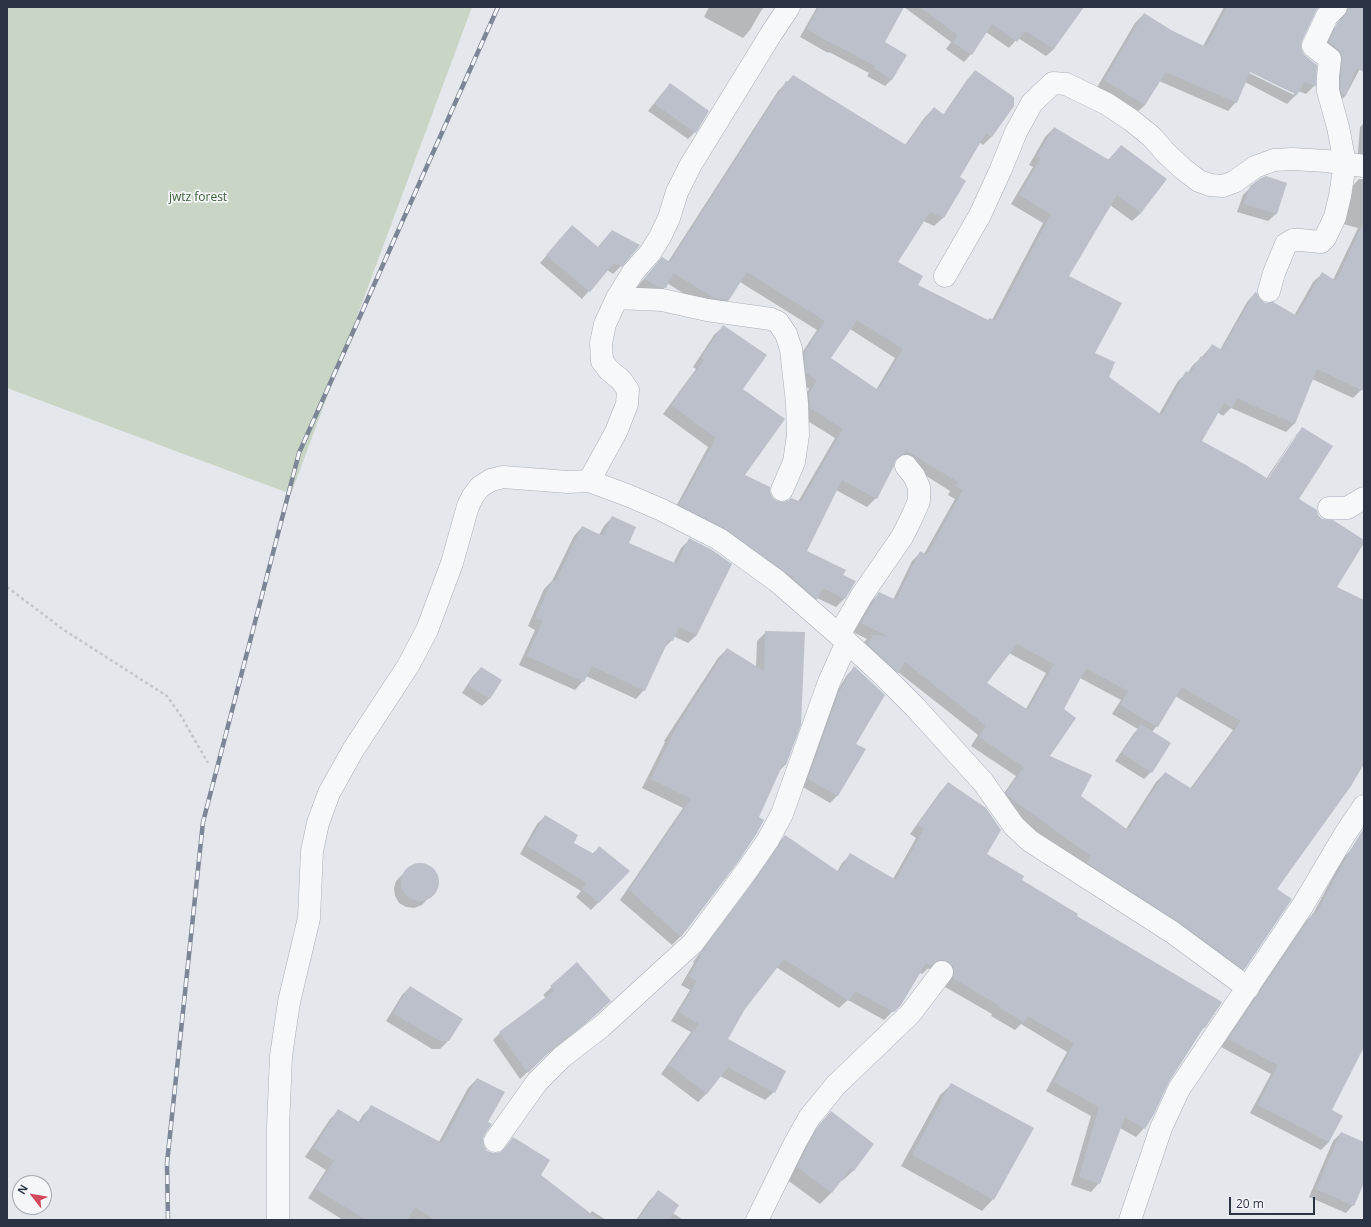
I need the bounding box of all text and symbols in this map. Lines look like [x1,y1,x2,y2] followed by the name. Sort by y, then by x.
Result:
[169,191,227,205] park label: jwtz forest
[12,1175,52,1215] north arrow
[13,1181,31,1197] text: N
[1231,1189,1317,1215] scale bar
[1236,1195,1264,1212] text: 20 m

